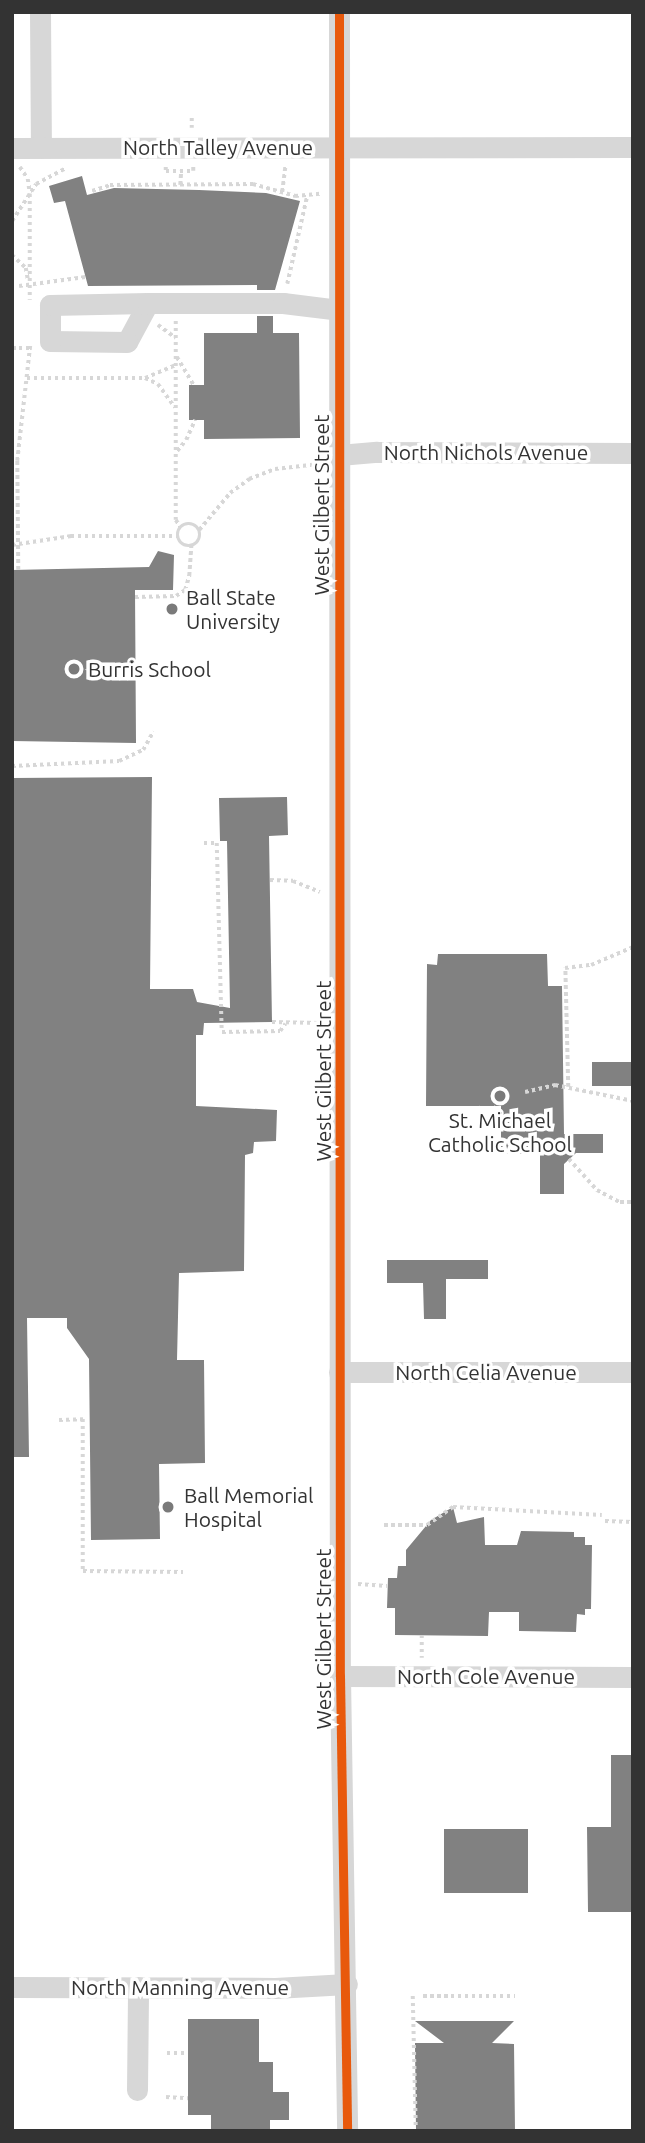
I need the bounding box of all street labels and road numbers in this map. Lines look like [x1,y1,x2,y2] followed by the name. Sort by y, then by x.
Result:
[123,134,313,160] street label: North Talley Avenue
[308,415,334,595] street label: West Gilbert Street
[384,439,588,465] street label: North Nichols Avenue
[310,981,336,1161] street label: West Gilbert Street
[395,1359,577,1385] street label: North Celia Avenue
[310,1549,336,1729] street label: West Gilbert Street
[397,1663,575,1689] street label: North Cole Avenue
[71,1974,289,2000] street label: North Manning Avenue

